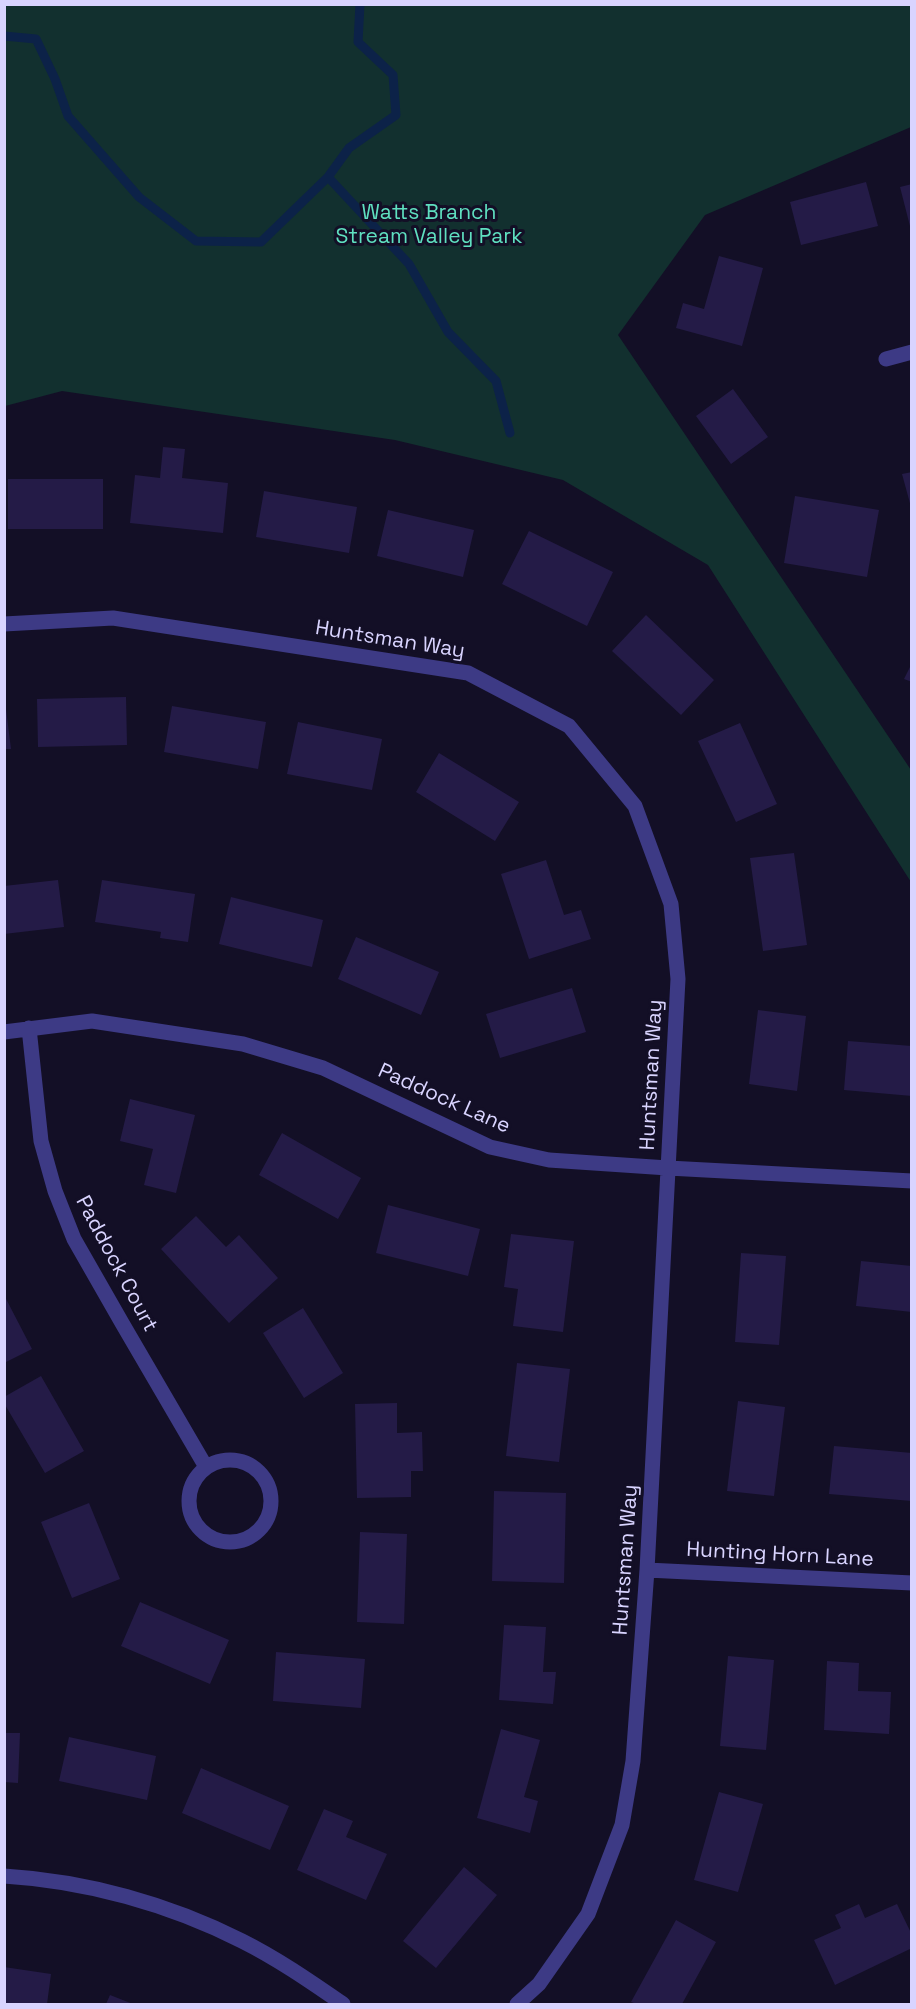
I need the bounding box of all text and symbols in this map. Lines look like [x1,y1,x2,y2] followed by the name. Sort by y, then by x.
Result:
[335,200,523,250] park label: Watts Branch Stream Valley Park
[313,616,467,664] street label: Huntsman Way
[635,999,669,1151] street label: Huntsman Way
[374,1059,514,1139] street label: Paddock Lane
[70,1192,162,1336] street label: Paddock Court
[608,1484,644,1636] street label: Huntsman Way
[686,1538,874,1572] street label: Hunting Horn Lane

